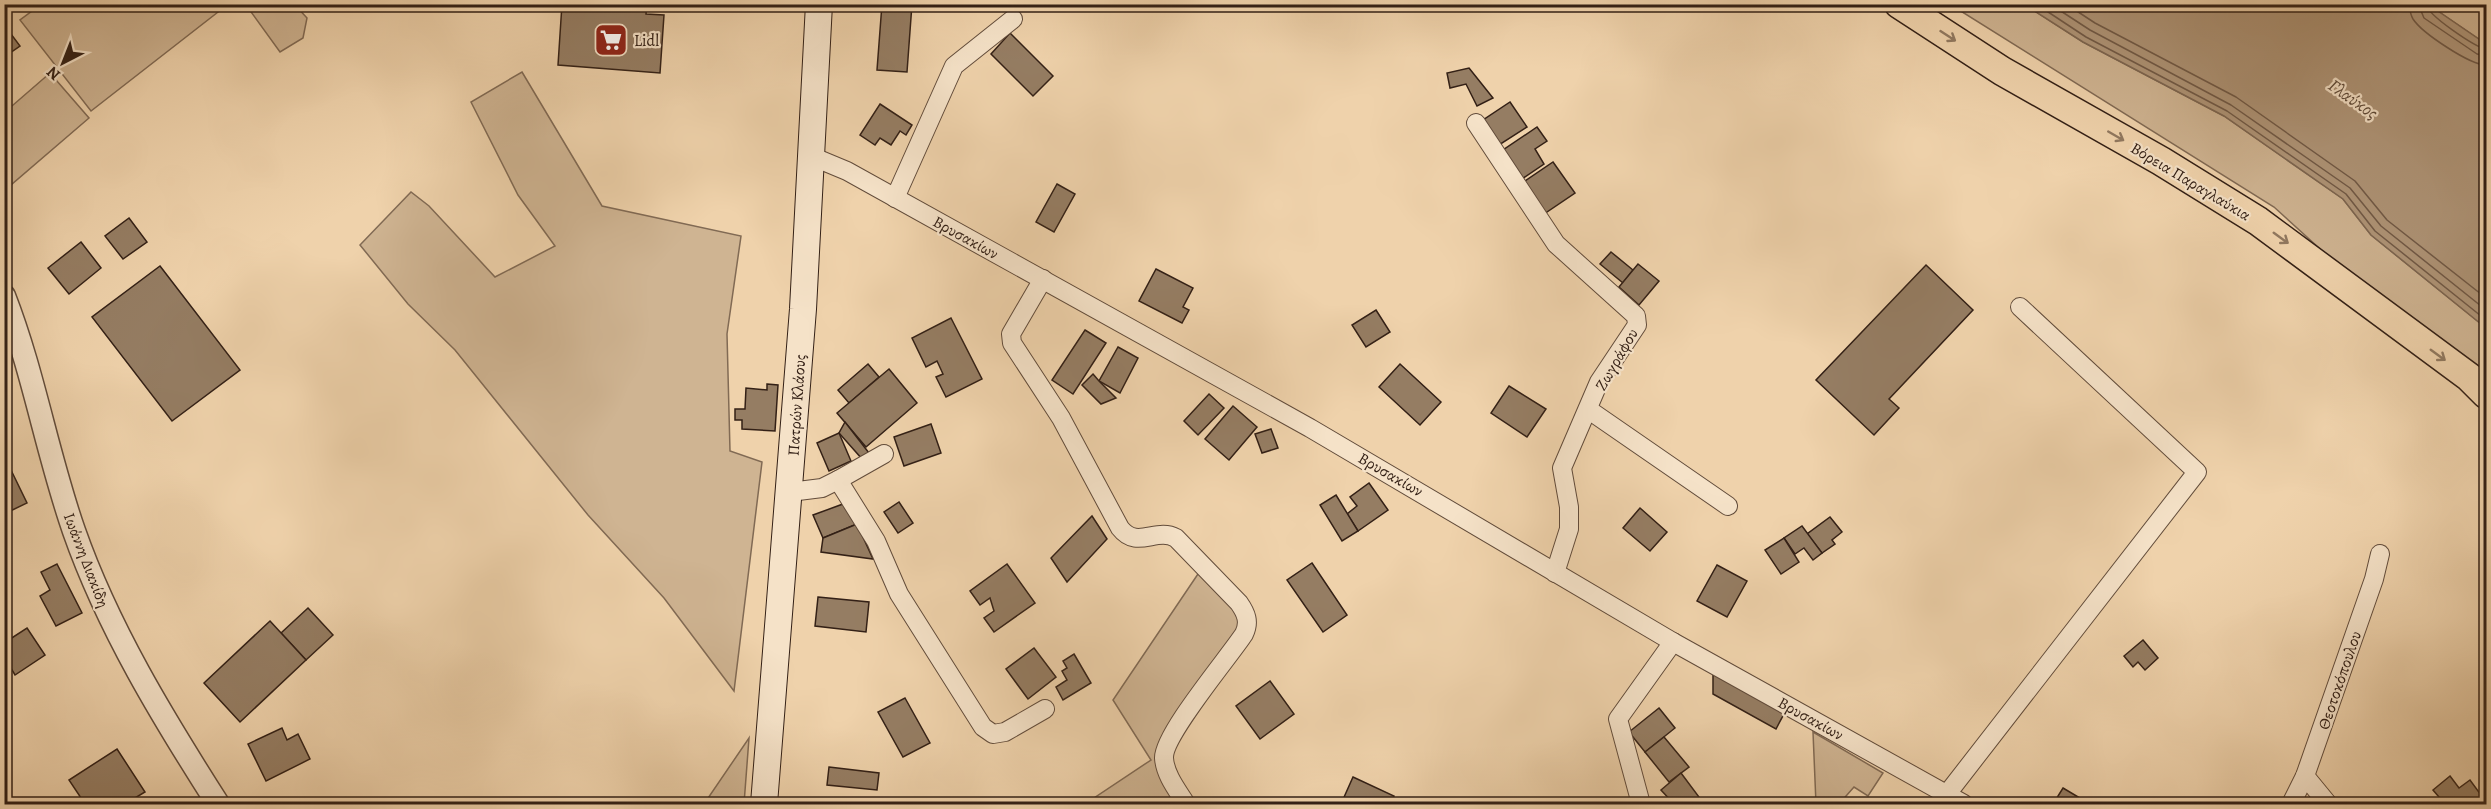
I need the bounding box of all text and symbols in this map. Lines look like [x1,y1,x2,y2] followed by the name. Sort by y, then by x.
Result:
[593,22,629,58] supermarket icon: Lidl
[634,30,659,52] place label: Lidl
[1939,31,1956,43] one-way arrow
[33,33,93,93] north arrow
[42,61,65,85] text: N
[2323,73,2383,125] water label: Γλαύκος
[2107,130,2124,142] one-way arrow
[2126,137,2255,227] street label: Βόρεια Παραγλαύκια
[929,211,1003,265] street label: Βρυσακίων
[2273,232,2289,244] one-way arrow
[1590,324,1644,395] street label: Ζωγράφου
[2429,349,2445,361] one-way arrow
[782,353,812,457] street label: Πατρών Κλάους
[1354,447,1427,503] street label: Βρυσακίων
[58,510,114,611] street label: Ιωάννη Διακίδη
[2313,628,2367,733] street label: Θεοτοκόπουλου
[1774,692,1848,746] street label: Βρυσακίων

